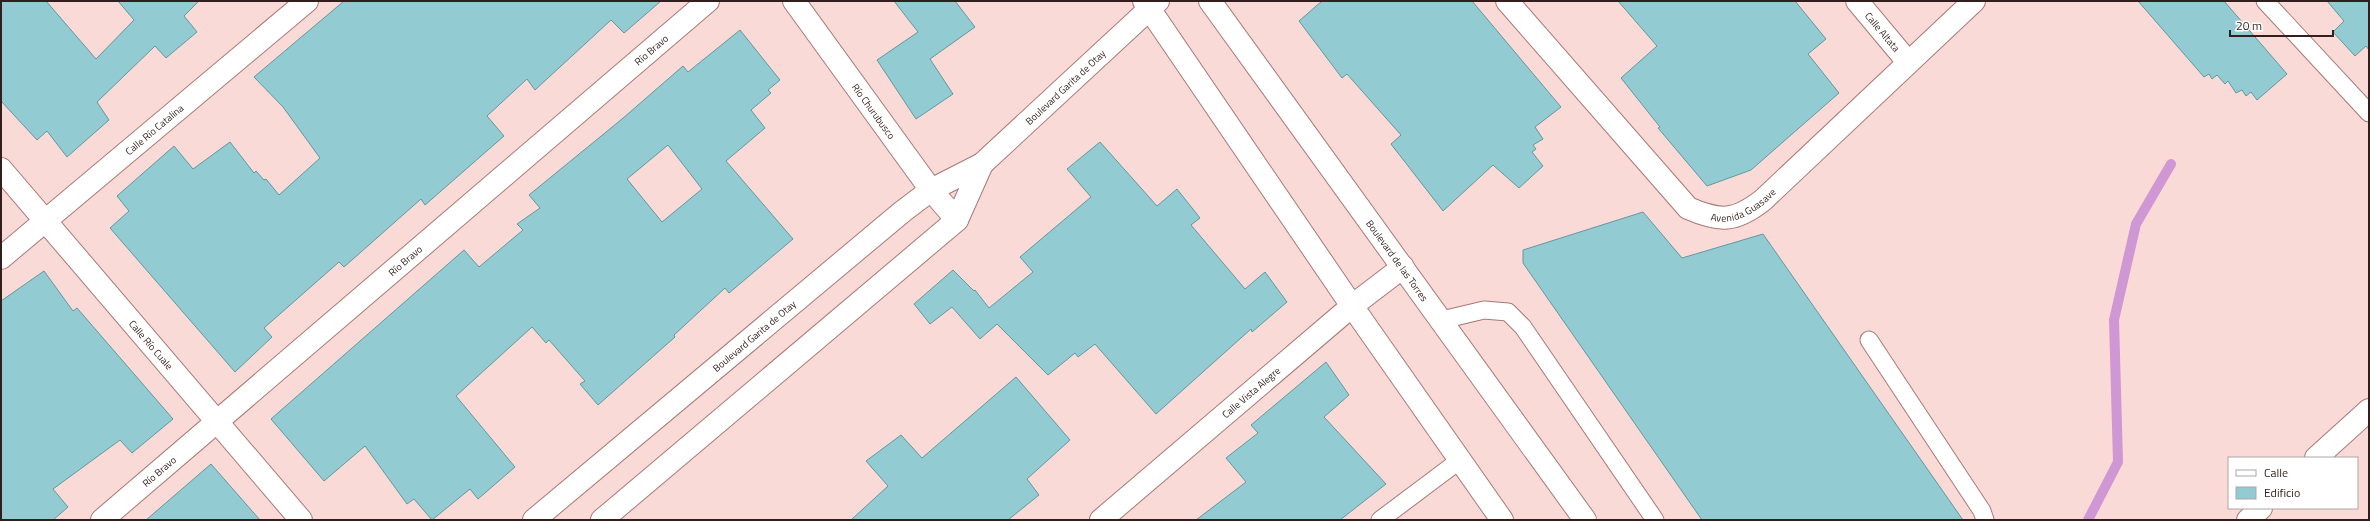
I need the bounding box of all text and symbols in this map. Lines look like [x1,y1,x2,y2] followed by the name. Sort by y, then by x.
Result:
[1862,9,1904,55] street label: Calle Altata
[2230,12,2333,38] scale bar
[2236,16,2262,35] text: 20 m
[631,31,671,69] street label: Río Bravo
[1022,46,1109,128] street label: Boulevard Garita de Otay
[848,80,899,142] street label: Río Churubusco
[122,100,187,158] street label: Calle Río Catalina
[1710,184,1779,225] street label: Avenida Guasave
[1363,216,1432,305] street label: Boulevard de las Torres
[385,242,425,279] street label: Río Bravo
[709,296,799,375] street label: Boulevard Garita de Otay
[125,316,177,373] street label: Calle Río Cuale
[1218,363,1283,421] street label: Calle Vista Alegre
[139,452,179,490] street label: Río Bravo
[2228,457,2358,509] legend
[2264,463,2288,482] text: Calle
[2264,483,2300,502] text: Edificio

